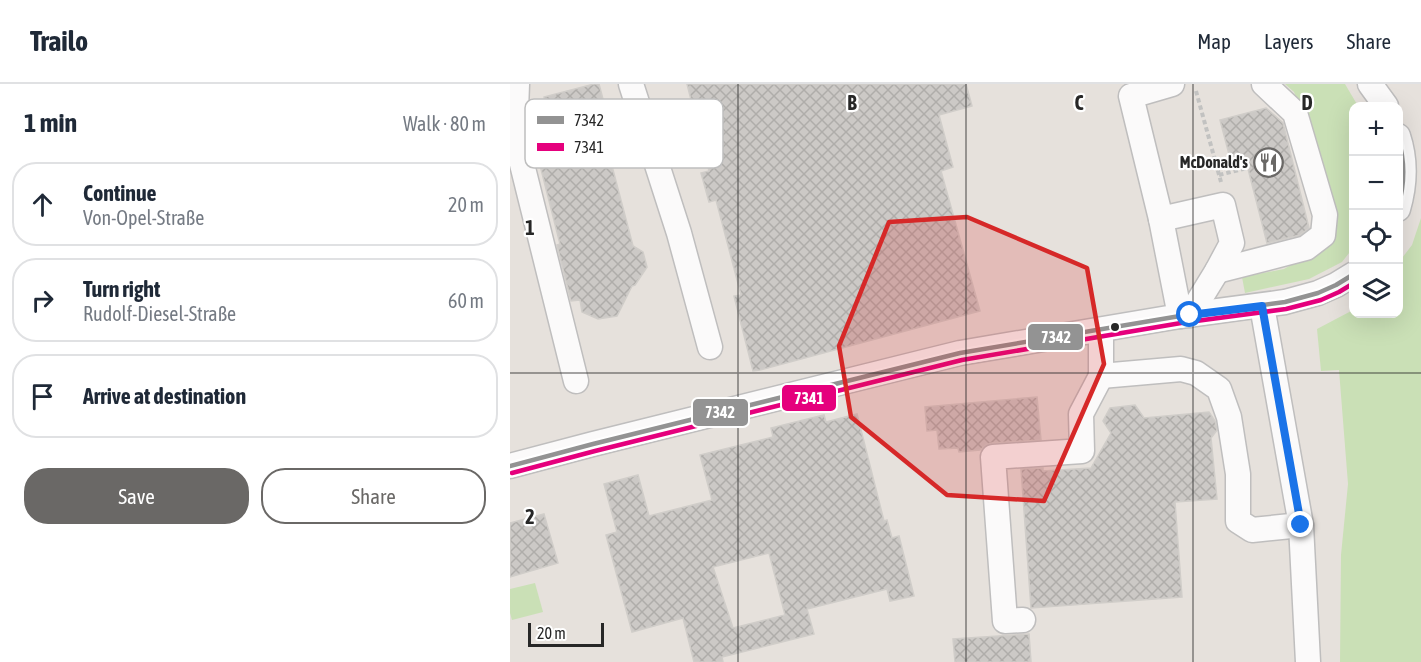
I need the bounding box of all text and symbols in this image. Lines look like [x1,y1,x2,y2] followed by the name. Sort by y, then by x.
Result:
[30,25,88,57] text: Trailo
[1197,29,1231,53] text: Map
[1264,29,1314,53] text: Layers
[1347,29,1391,53] text: Share
[847,91,857,114] text: B
[1075,91,1084,114] text: C
[1301,91,1313,114] text: D
[525,99,723,168] legend
[1349,102,1403,318] map controls
[1349,102,1403,156] button: +
[24,108,77,138] text: 1 min
[574,111,604,129] text: 7342
[403,112,486,135] text: Walk · 80 m
[574,138,604,156] text: 7341
[1253,146,1285,178] restaurant icon: McDonald's
[1180,153,1248,171] place label: McDonald's
[1349,156,1403,210] button: −
[83,180,157,206] text: Continue
[26,188,59,221] icon: ahead
[448,193,484,216] text: 20 m
[83,206,204,229] text: Von-Opel-Straße
[1349,210,1403,264] button: locate
[525,216,535,239] text: 1
[1349,264,1403,318] button: layers
[83,276,160,302] text: Turn right
[26,284,59,317] icon: right
[448,289,484,312] text: 60 m
[1176,301,1202,327] route start
[83,302,236,325] text: Rudolf-Diesel-Straße
[1109,321,1121,333] unlabelled marker
[1027,323,1084,351] line badge: 7342
[1041,328,1071,346] text: 7342
[26,380,59,413] icon: arrive
[83,383,246,409] text: Arrive at destination
[781,384,837,412] line badge: 7341
[794,389,825,407] text: 7341
[692,398,749,427] line badge: 7342
[705,403,735,421] text: 7342
[24,468,249,524] button: Save
[261,468,486,524] button: Share
[525,505,535,528] text: 2
[1287,511,1313,537] route end
[528,620,604,648] scale bar
[537,624,566,642] text: 20 m

